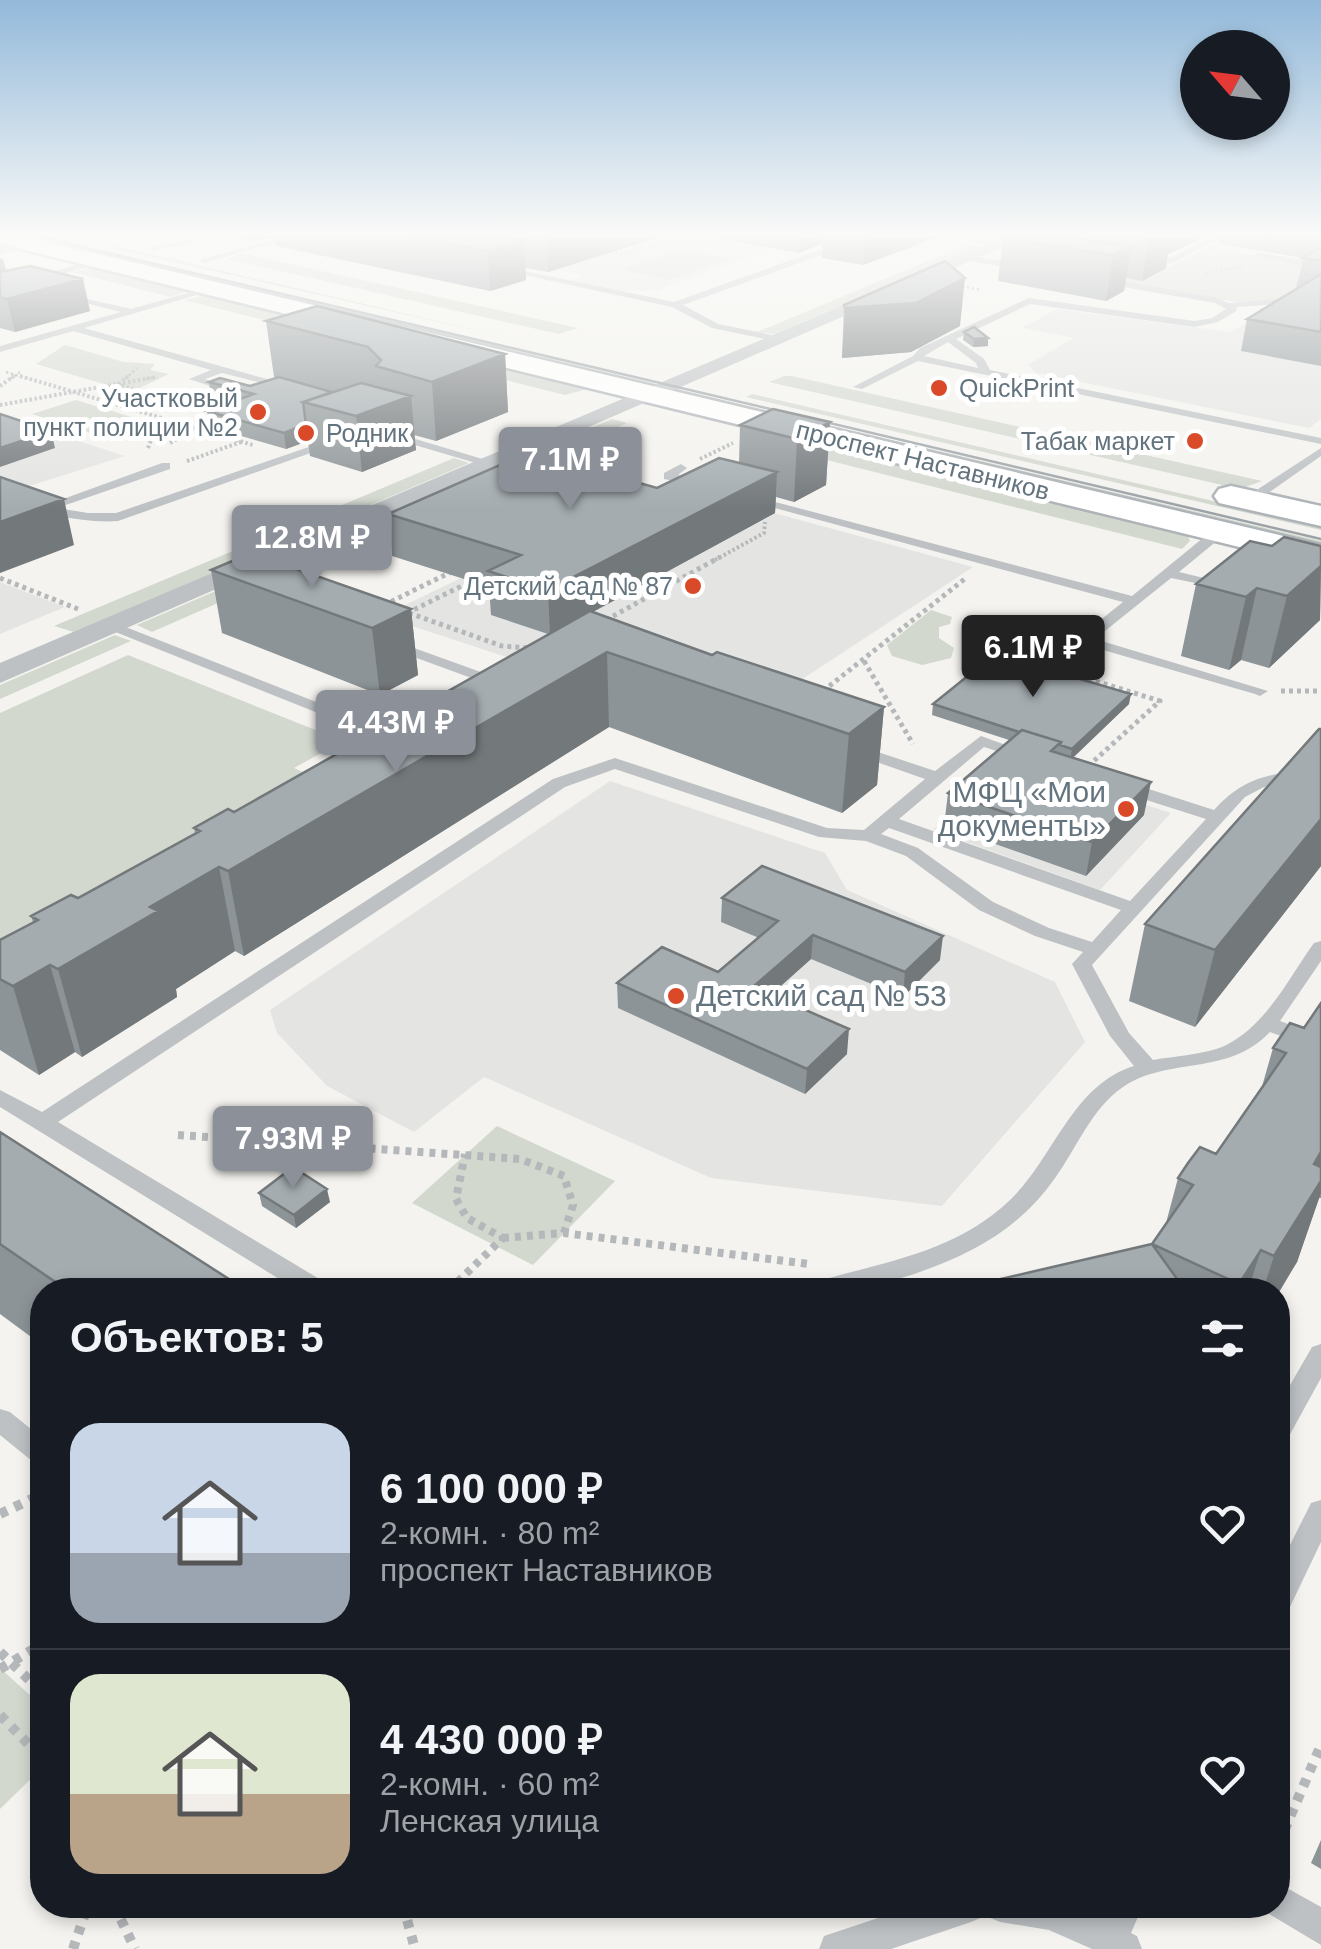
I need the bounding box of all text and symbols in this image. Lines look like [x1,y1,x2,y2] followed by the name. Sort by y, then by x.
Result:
[1180,30,1290,140] north arrow
[1180,30,1290,140] map controls
[959,374,1074,402] place label: QuickPrint
[928,377,950,399] marker: QuickPrint
[23,384,238,441] place label: Участковый пункт полиции №2
[247,401,269,423] marker: Участковый пункт полиции №2
[794,415,1052,505] street label: проспект Наставников
[326,419,409,447] place label: Родник
[295,422,317,444] marker: Родник
[489,427,651,512] pin: 7.1M ₽
[1021,427,1176,455] place label: Табак маркет
[1184,430,1206,452] marker: Табак маркет
[521,441,619,477] text: 7.1M ₽
[220,505,404,590] pin: 12.8M ₽
[254,519,370,555] text: 12.8M ₽
[464,572,673,600] place label: Детский сад № 87
[682,575,704,597] marker: Детский сад № 87
[952,615,1114,700] pin: 6.1M ₽
[984,629,1082,665] text: 6.1M ₽
[304,690,488,775] pin: 4.43M ₽
[338,704,454,740] text: 4.43M ₽
[938,775,1106,842] place label: МФЦ «Мои документы»
[1115,798,1137,820] marker: МФЦ «Мои документы»
[696,979,947,1012] place label: Детский сад № 53
[665,985,687,1007] marker: Детский сад № 53
[201,1106,385,1191] pin: 7.93M ₽
[235,1120,351,1156] text: 7.93M ₽
[1195,1311,1250,1366] icon: filters
[70,1314,324,1361] text: Объектов: 5
[150,1463,270,1583] icon: home
[380,1465,603,1512] text: 6 100 000 ₽
[1195,1496,1250,1551] icon: heart
[380,1515,599,1551] text: 2-комн. · 80 m²
[380,1552,713,1588] text: проспект Наставников
[150,1714,270,1834] icon: home
[380,1716,603,1763] text: 4 430 000 ₽
[1195,1747,1250,1802] icon: heart
[380,1766,599,1802] text: 2-комн. · 60 m²
[380,1803,599,1839] text: Ленская улица

